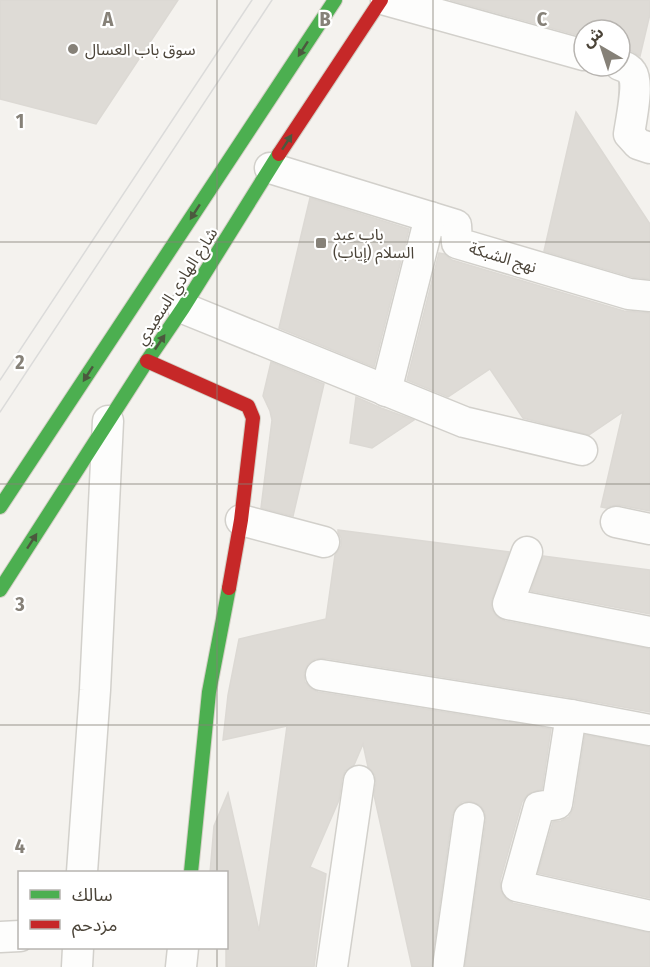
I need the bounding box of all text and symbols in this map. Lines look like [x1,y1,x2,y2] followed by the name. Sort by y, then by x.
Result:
[102,7,115,31] text: A
[319,7,331,31] text: B
[537,7,548,31] text: C
[572,18,632,78] north arrow
[578,22,607,51] text: ش
[85,40,196,60] place label: سوق باب العسال
[298,41,309,57] one-way arrow
[66,42,80,56] marker: سوق باب العسال
[16,109,24,133] text: 1
[282,134,293,150] one-way arrow
[190,203,201,220] one-way arrow
[131,224,224,350] street label: شارع الهادي السعيدي
[333,225,414,265] place label: باب عبد السلام (إياب)
[314,236,328,250] marker: باب عبد السلام (إياب)
[466,238,539,280] street label: نهج الشبكة
[154,334,166,350] one-way arrow
[14,350,25,374] text: 2
[82,366,94,382] one-way arrow
[26,533,37,549] one-way arrow
[14,592,25,616] text: 3
[15,834,25,858] text: 4
[18,871,228,949] legend
[72,884,113,906] text: سالك
[72,914,117,938] text: مزدحم

